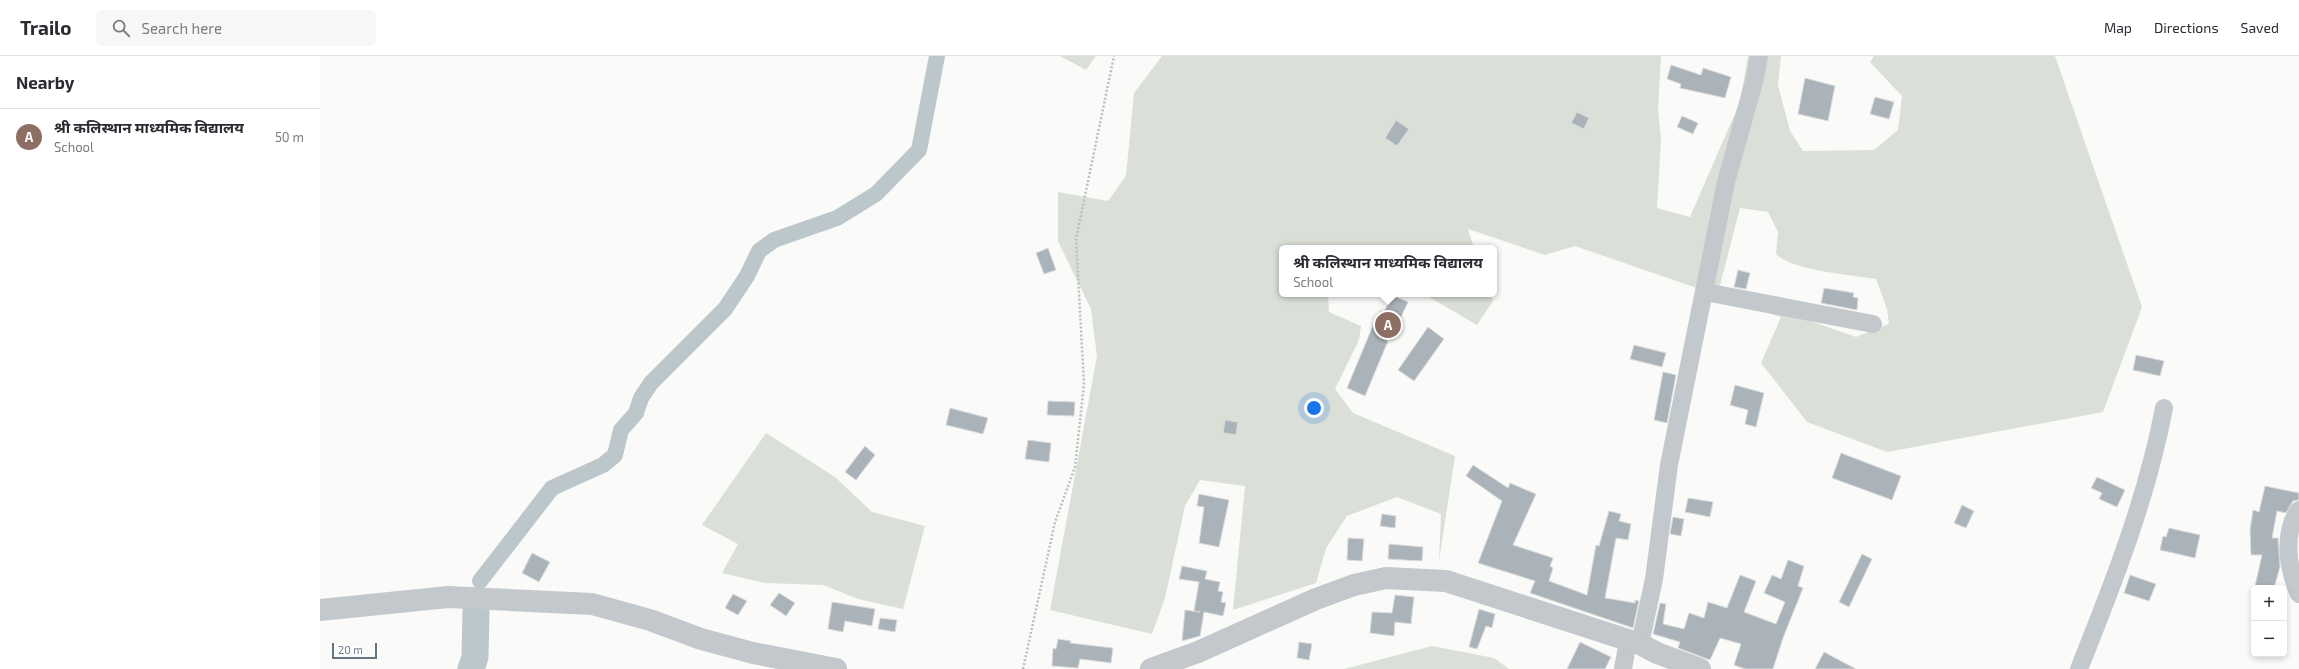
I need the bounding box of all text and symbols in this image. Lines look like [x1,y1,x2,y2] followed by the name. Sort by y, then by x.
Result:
[96,10,376,46] search box
[20,16,72,39] text: Trailo
[110,17,132,39] icon: search
[142,19,222,37] text: Search here
[2104,19,2132,36] text: Map
[2154,19,2219,36] text: Directions
[2241,19,2279,36] text: Saved
[16,72,74,92] text: Nearby
[54,118,244,136] text: श्री कलिस्थान माध्यमिक विद्यालय
[25,129,33,145] text: A
[275,129,304,145] text: 50 m
[54,139,94,155] text: School
[1279,245,1497,297] popup
[1293,253,1483,271] text: श्री कलिस्थान माध्यमिक विद्यालय
[1293,274,1333,290] text: School
[1375,310,1401,340] pin: A
[1304,398,1324,418] your location
[2251,585,2287,657] map controls
[2251,585,2287,621] button: +
[2251,621,2287,657] button: −
[332,641,377,660] scale bar
[338,643,363,656] text: 20 m

